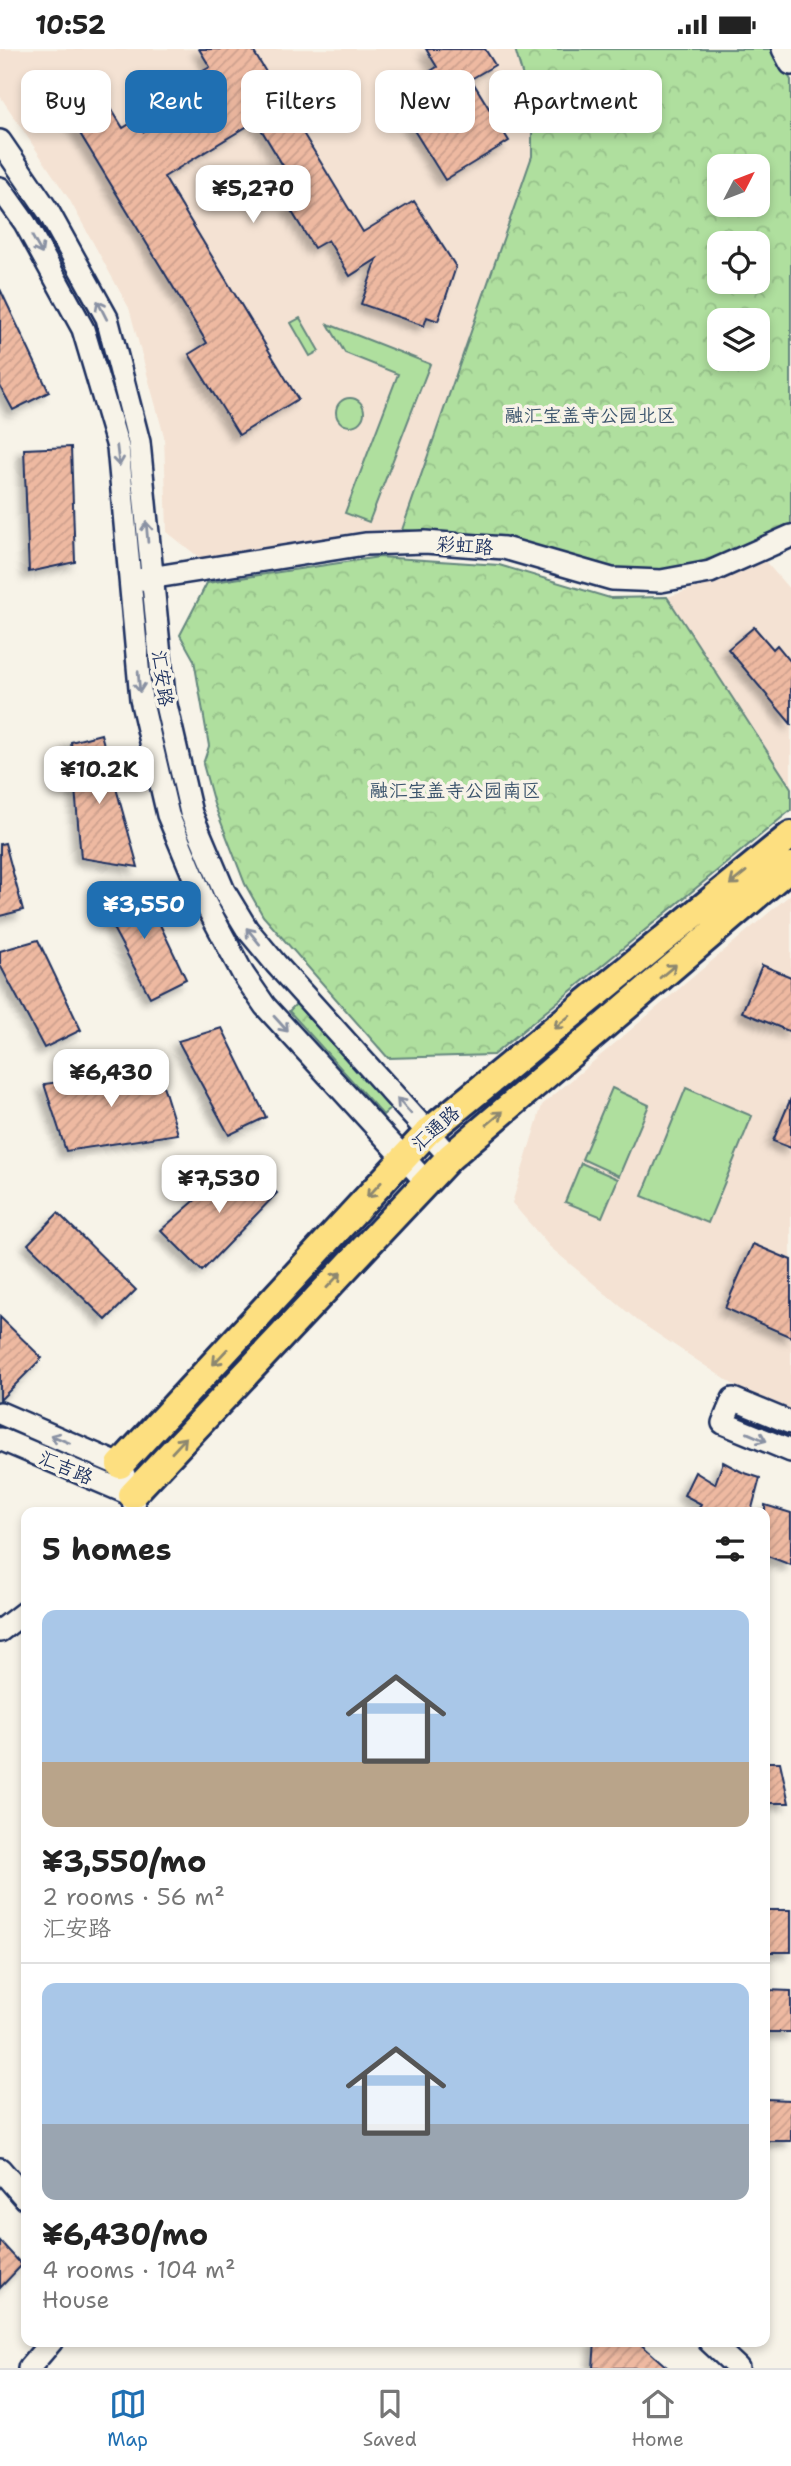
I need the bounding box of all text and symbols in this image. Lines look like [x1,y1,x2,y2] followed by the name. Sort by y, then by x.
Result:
[35,7,106,42] text: 10:52
[21,70,111,133] chip: Buy
[125,70,227,133] chip: Rent
[241,70,361,133] chip: Filters
[375,70,475,133] chip: New
[489,70,662,133] chip: Apartment
[707,154,770,217] north arrow
[707,154,770,371] map controls
[196,165,310,225] pin: ¥5,270
[212,173,294,203] text: ¥5,270
[707,231,770,294] button: locate
[30,235,44,255] one-way arrow
[94,300,108,321] one-way arrow
[707,308,770,371] button: layers
[504,403,676,428] park label: 融汇宝盖寺公园北区
[112,444,125,467] one-way arrow
[140,521,153,543] one-way arrow
[436,531,494,560] street label: 彩虹路
[146,648,179,708] street label: 汇安路
[133,671,146,693] one-way arrow
[42,747,156,806] pin: ¥10.2K
[60,754,138,784] text: ¥10.2K
[369,778,541,803] park label: 融汇宝盖寺公园南区
[730,871,748,886] one-way arrow
[87,881,201,941] pin: ¥3,550
[103,889,185,919] text: ¥3,550
[245,927,261,945] one-way arrow
[658,963,676,979] one-way arrow
[273,1015,289,1033] one-way arrow
[553,1015,571,1030] one-way arrow
[54,1049,168,1109] pin: ¥6,430
[69,1057,153,1087] text: ¥6,430
[396,1097,412,1115] one-way arrow
[406,1100,465,1157] street label: 汇通路
[485,1110,503,1126] one-way arrow
[162,1155,276,1215] pin: ¥7,530
[178,1163,260,1193] text: ¥7,530
[366,1181,383,1198] one-way arrow
[326,1271,343,1288] one-way arrow
[212,1348,228,1366] one-way arrow
[746,1431,767,1444] one-way arrow
[50,1432,71,1445] one-way arrow
[170,1437,187,1454] one-way arrow
[35,1445,97,1490] street label: 汇吉路
[42,1529,172,1570] text: 5 homes
[711,1530,749,1568] icon: filters
[333,1656,459,1782] icon: home
[42,1841,206,1882] text: ¥3,550/mo
[42,1882,225,1912] text: 2 rooms · 56 m²
[42,1913,111,1943] text: 汇安路
[333,2028,459,2154] icon: home
[42,2214,208,2255] text: ¥6,430/mo
[42,2255,235,2285] text: 4 rooms · 104 m²
[42,2285,110,2315] text: House
[107,2385,148,2452] tab: Map
[363,2385,417,2452] tab: Saved
[631,2385,684,2452] tab: Home

